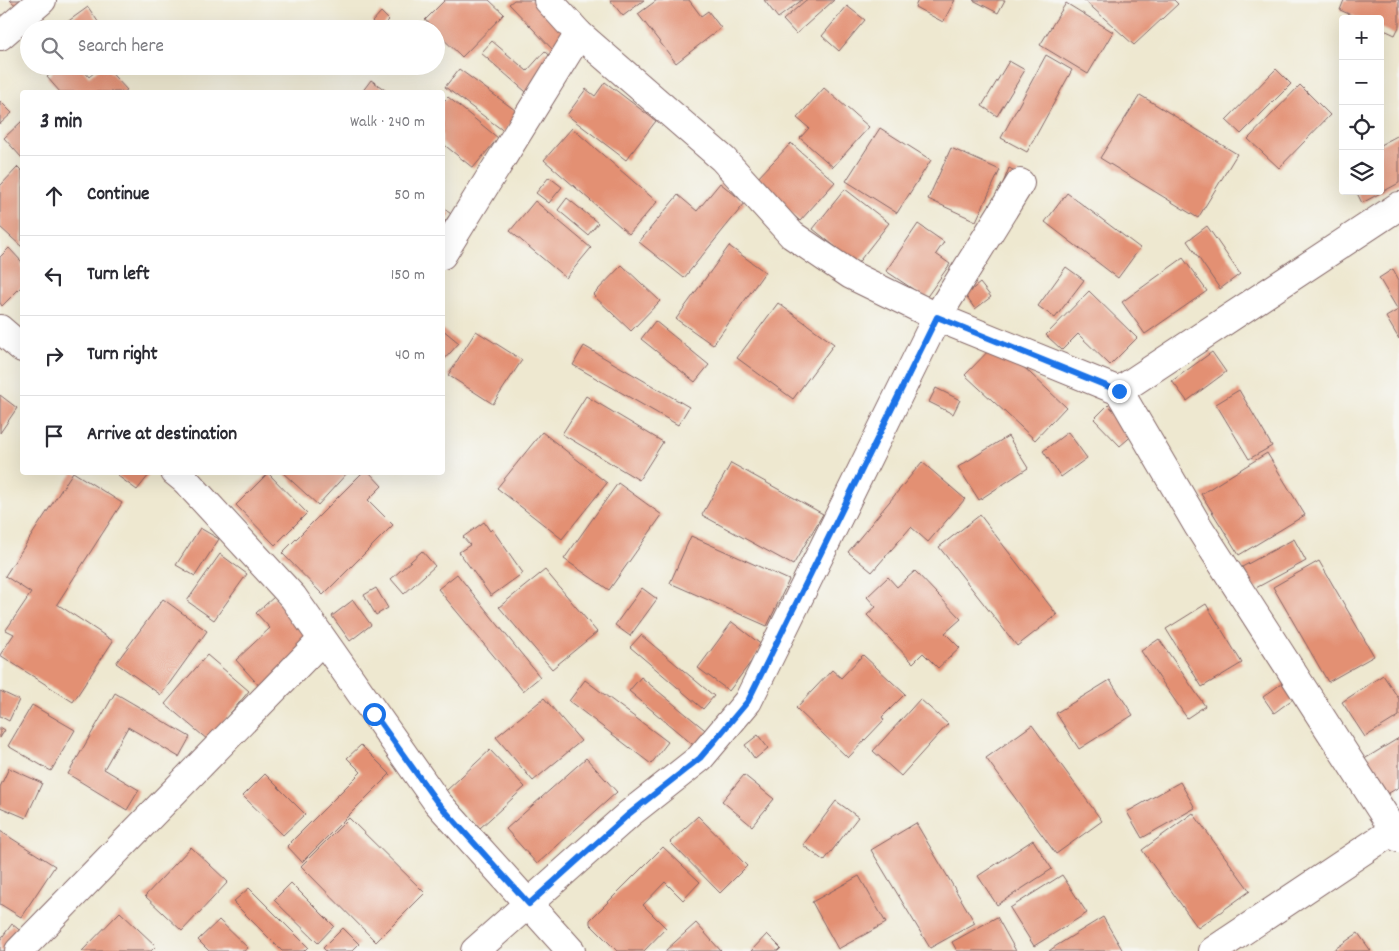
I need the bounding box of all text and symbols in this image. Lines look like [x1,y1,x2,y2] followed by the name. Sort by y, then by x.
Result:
[1339,15,1384,195] map controls
[1339,15,1384,60] button: +
[20,20,445,75] search box
[38,34,66,62] icon: search
[78,34,164,61] text: Search here
[1339,60,1384,105] button: −
[1339,105,1384,150] button: locate
[40,108,82,138] text: 3 min
[350,111,425,134] text: Walk · 240 m
[1339,150,1384,195] button: layers
[40,182,68,210] icon: ahead
[87,182,149,209] text: Continue
[394,184,425,207] text: 50 m
[40,262,68,290] icon: left
[87,262,150,289] text: Turn left
[391,264,425,287] text: 150 m
[40,342,68,370] icon: right
[87,342,158,369] text: Turn right
[395,344,425,367] text: 40 m
[1108,380,1131,403] route end
[40,422,68,450] icon: arrive
[87,422,237,449] text: Arrive at destination
[363,703,386,726] route start

